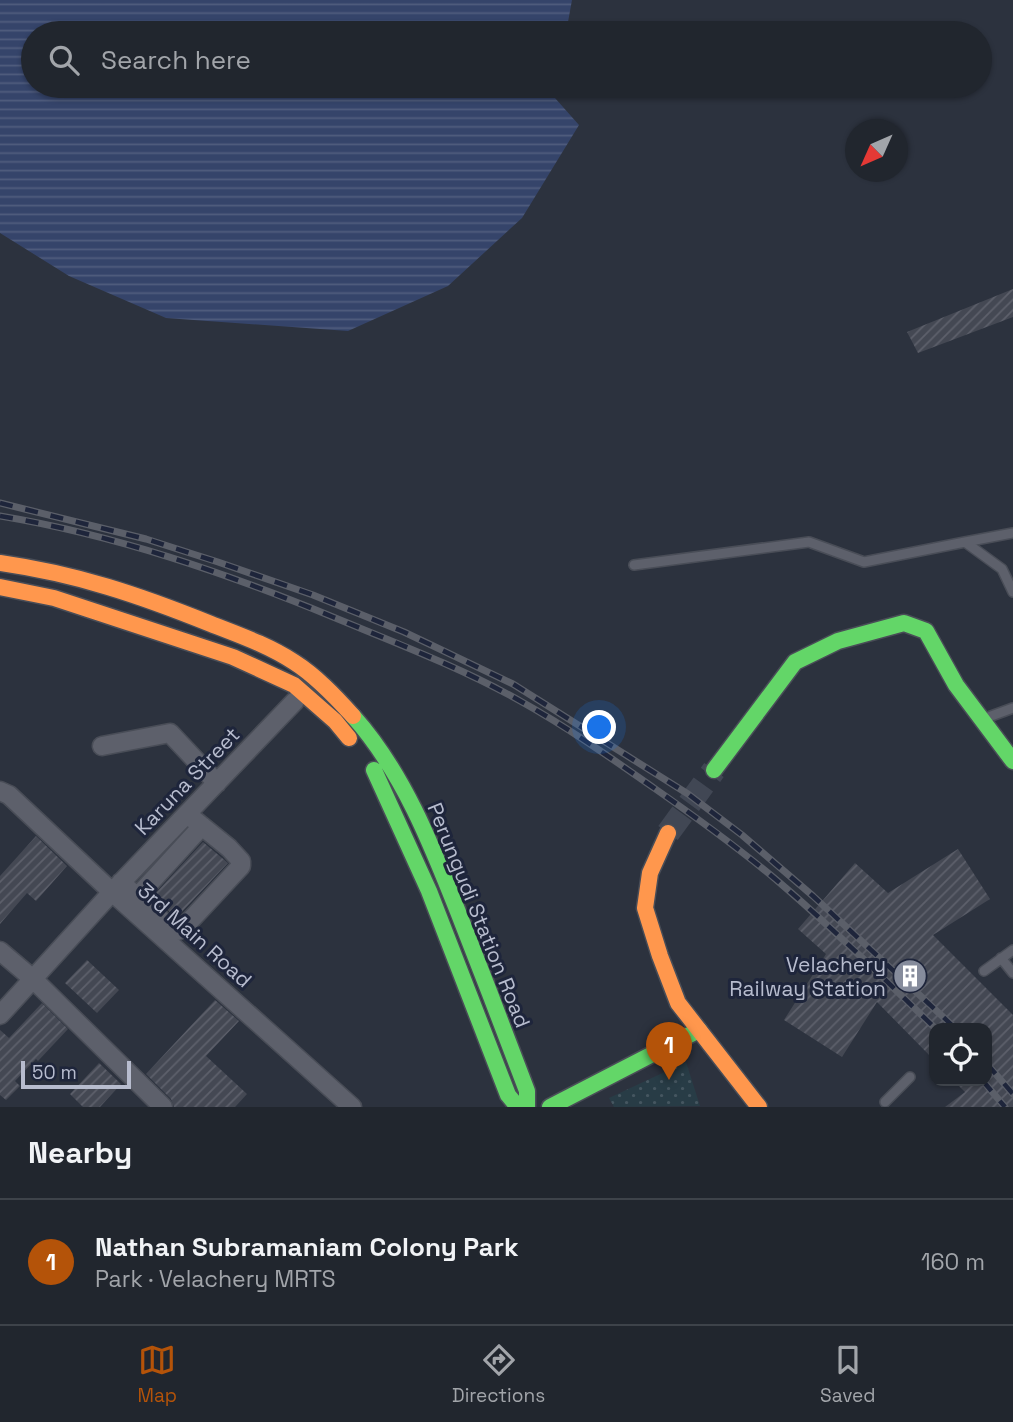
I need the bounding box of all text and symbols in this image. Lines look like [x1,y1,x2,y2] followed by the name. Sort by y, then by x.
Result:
[21,21,992,98] search box
[45,41,83,79] icon: search
[101,43,251,77] text: Search here
[845,119,908,182] north arrow
[582,710,616,744] your location
[129,721,245,841] street label: Karuna Street
[421,799,537,1031] street label: Perungudi Station Road
[132,877,258,993] street label: 3rd Main Road
[729,951,886,1002] place label: Velachery Railway Station
[891,957,929,995] building icon: Velachery Railway Station
[646,1022,692,1080] pin: 1
[929,1023,992,1086] map controls
[929,1023,992,1086] button: locate
[21,1058,131,1090] scale bar
[32,1060,77,1085] text: 50 m
[28,1133,132,1172] text: Nearby
[95,1230,519,1264] text: Nathan Subramaniam Colony Park
[46,1247,56,1277] text: 1
[921,1247,985,1277] text: 160 m
[95,1264,336,1294] text: Park · Velachery MRTS
[137,1341,177,1408] tab: Map
[452,1341,545,1408] tab: Directions
[820,1341,876,1408] tab: Saved

